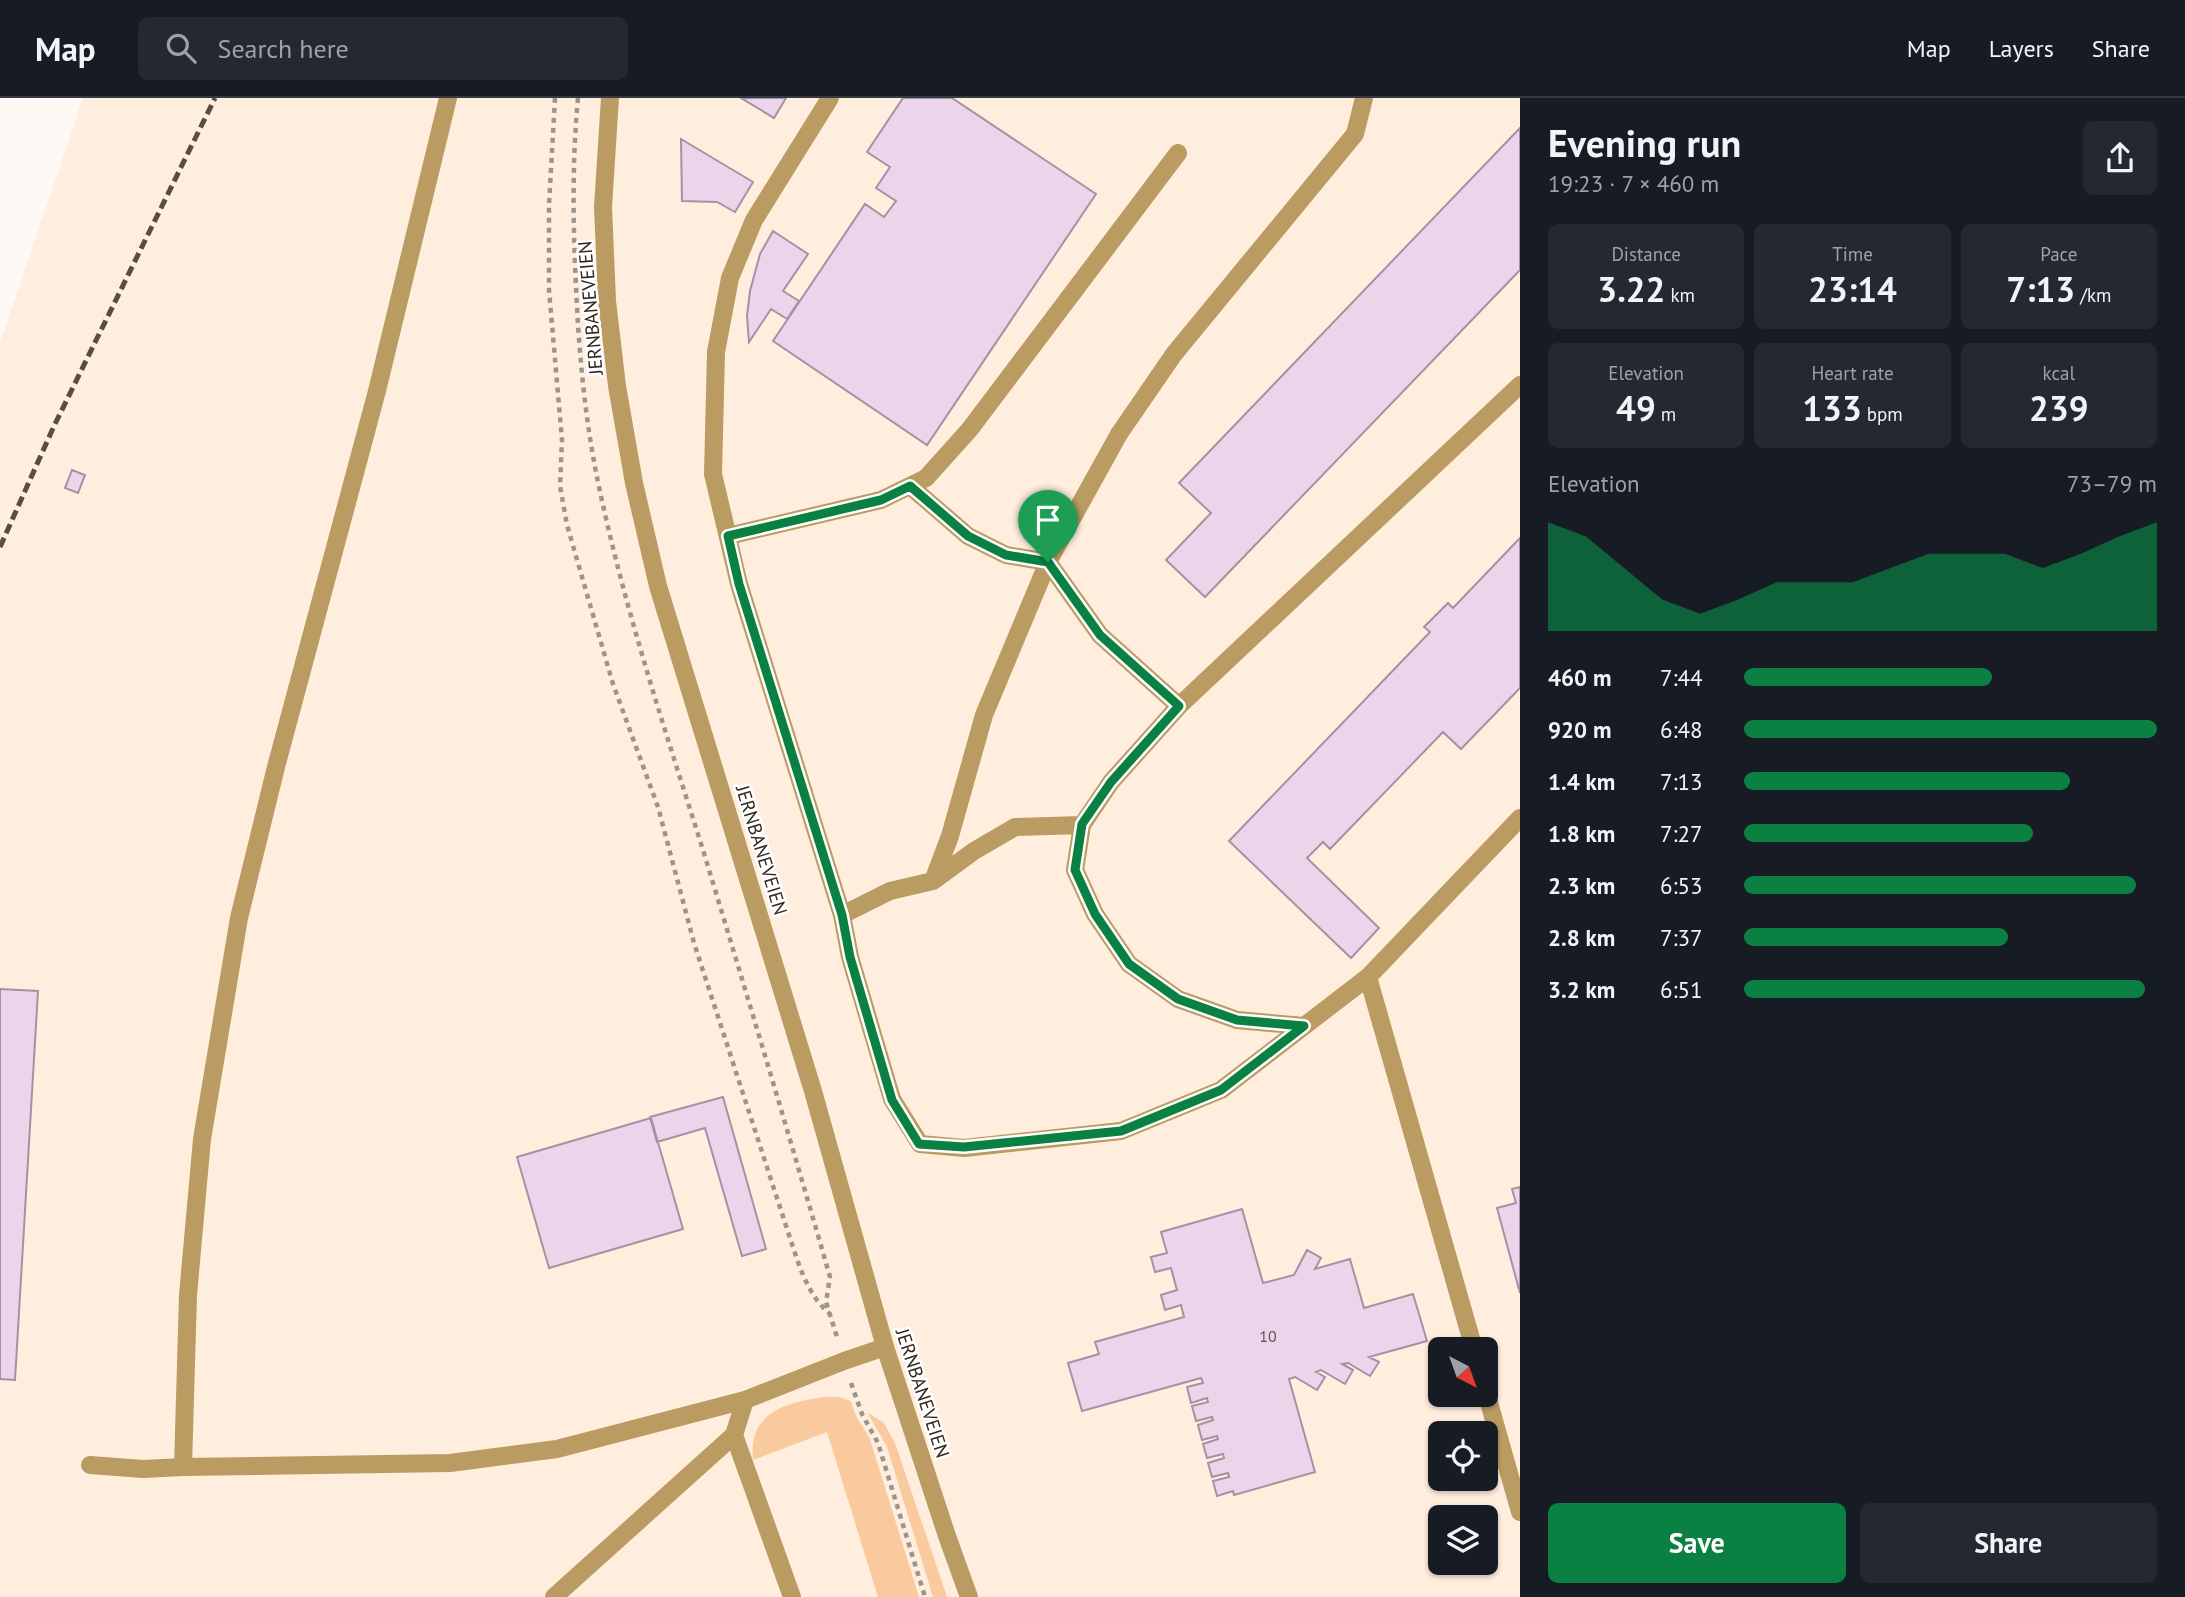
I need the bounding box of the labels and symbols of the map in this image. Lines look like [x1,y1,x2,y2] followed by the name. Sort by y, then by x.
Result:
[572,240,608,377] street label: JERNBANEVEIEN
[1018,490,1078,562] pin
[731,781,793,918] street label: JERNBANEVEIEN
[891,1324,955,1461] street label: JERNBANEVEIEN
[1259,1326,1277,1346] house number: 10
[1428,1337,1498,1407] north arrow

